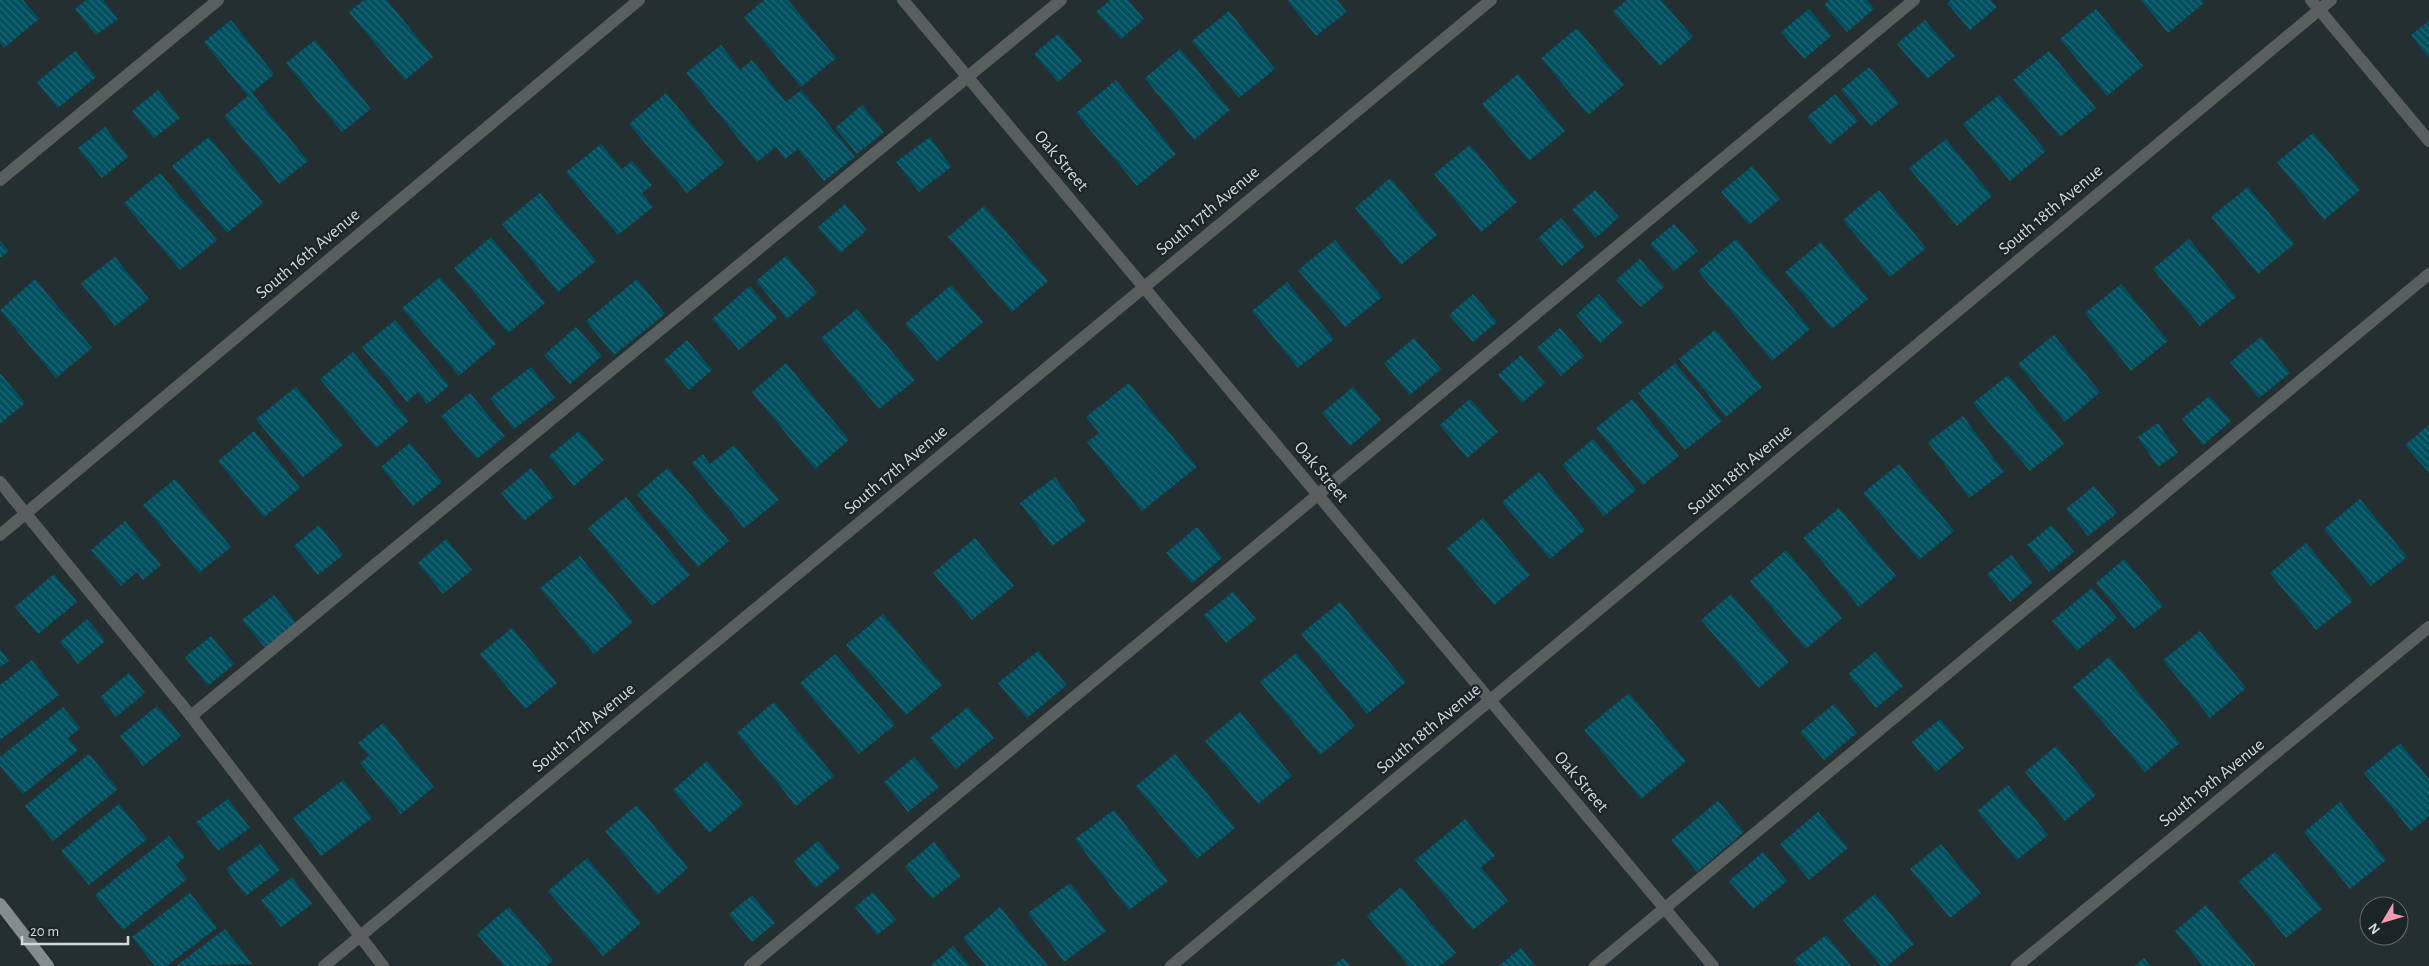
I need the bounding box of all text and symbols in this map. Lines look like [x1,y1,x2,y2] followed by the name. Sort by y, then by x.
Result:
[1031,127,1092,195] street label: Oak Street
[1996,161,2106,259] street label: South 18th Avenue
[1153,163,1263,259] street label: South 17th Avenue
[253,206,363,302] street label: South 16th Avenue
[1685,421,1795,519] street label: South 18th Avenue
[841,422,951,518] street label: South 17th Avenue
[1291,438,1352,506] street label: Oak Street
[529,680,639,776] street label: South 17th Avenue
[1374,680,1484,778] street label: South 18th Avenue
[2156,735,2268,831] street label: South 19th Avenue
[1551,748,1612,816] street label: Oak Street
[2359,896,2409,946] north arrow
[22,914,129,946] scale bar
[2366,920,2383,937] text: N
[30,924,59,939] text: 20 m

